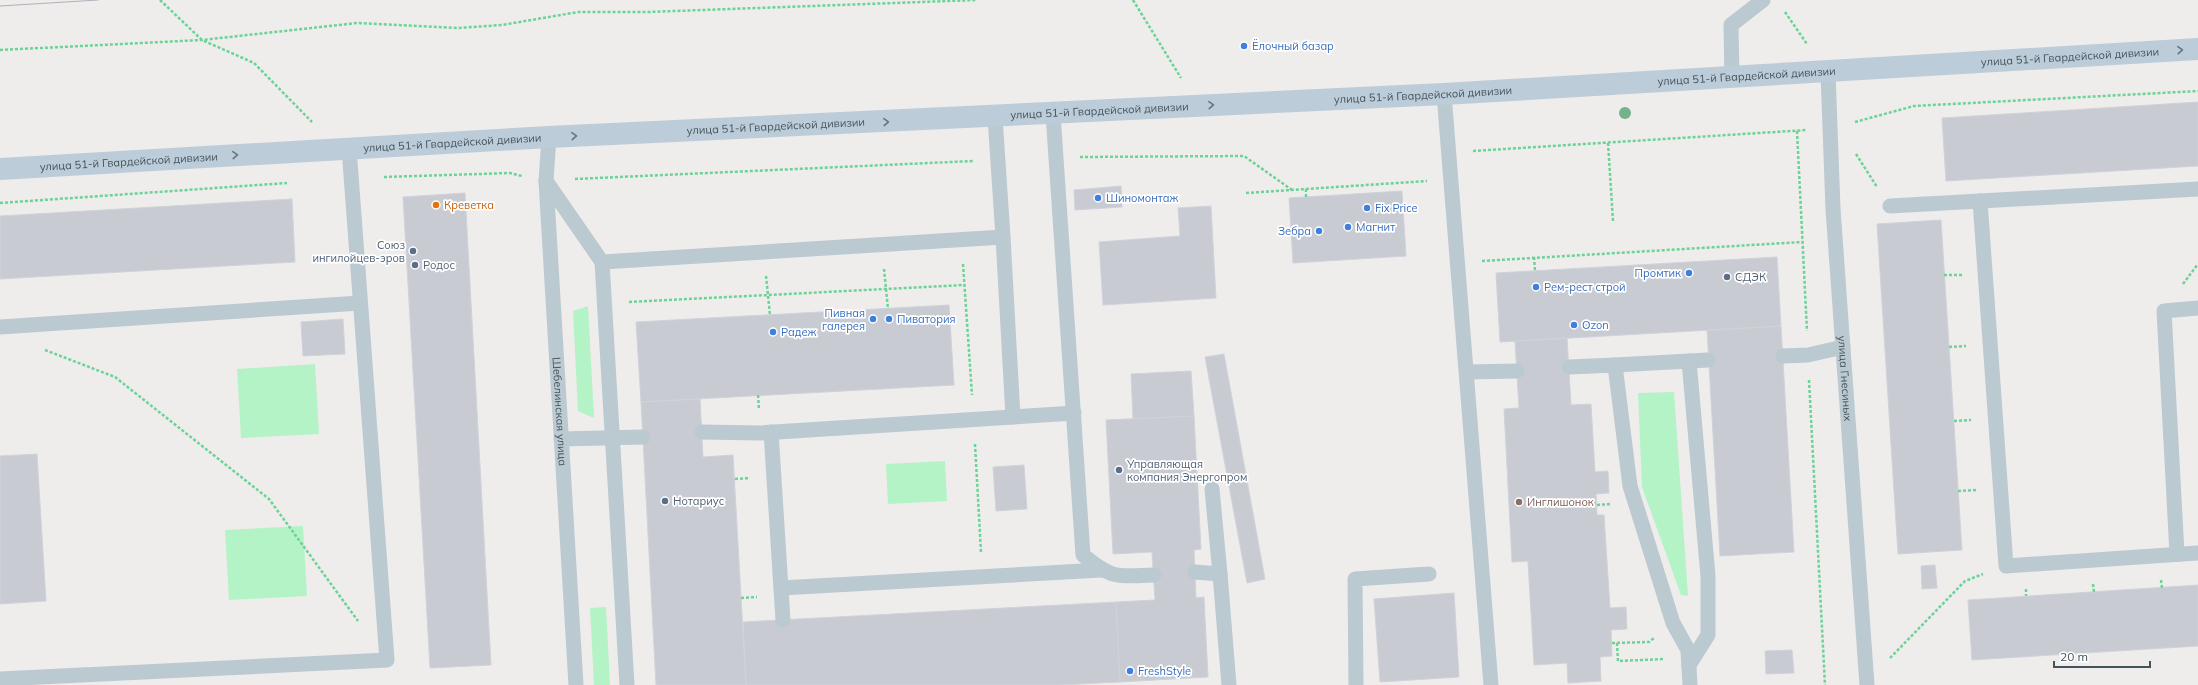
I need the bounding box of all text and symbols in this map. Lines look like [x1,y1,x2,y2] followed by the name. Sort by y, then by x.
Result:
[1252,39,1334,53] place label: Ёлочный базар
[1239,41,1249,51] marker: Ёлочный базар
[1980,44,2159,69] street label: улица 51-й Гвардейской дивизии
[2177,46,2183,55] one-way arrow
[1657,64,1836,88] street label: улица 51-й Гвардейской дивизии
[1334,83,1513,106] street label: улица 51-й Гвардейской дивизии
[1010,99,1189,122] street label: улица 51-й Гвардейской дивизии
[1208,101,1214,110] one-way arrow
[686,115,865,137] street label: улица 51-й Гвардейской дивизии
[883,118,889,126] one-way arrow
[363,130,542,155] street label: улица 51-й Гвардейской дивизии
[571,132,577,140] one-way arrow
[39,149,218,174] street label: улица 51-й Гвардейской дивизии
[232,150,238,159] one-way arrow
[1106,191,1179,205] place label: Шиномонтаж
[1093,193,1103,203] marker: Шиномонтаж
[444,198,494,212] place label: Креветка
[431,200,441,210] marker: Креветка
[1375,201,1418,215] place label: Fix Price
[1362,203,1372,213] marker: Fix Price
[1356,220,1395,234] place label: Магнит
[1343,222,1353,232] marker: Магнит
[1278,224,1311,238] place label: Зебра
[1314,226,1324,236] marker: Зебра
[312,238,405,265] place label: Союз ингилойцев-эров
[408,246,418,256] marker: Союз ингилойцев-эров
[423,258,455,272] place label: Родос
[410,260,420,270] marker: Родос
[1635,266,1681,280] place label: Промтик
[1684,268,1694,278] marker: Промтик
[1735,270,1767,284] place label: СДЭК
[1722,272,1732,282] marker: СДЭК
[1544,280,1626,294] place label: Рем-рест строй
[1531,282,1541,292] marker: Рем-рест строй
[822,306,865,333] place label: Пивная галерея
[897,312,955,326] place label: Пиватория
[868,314,878,324] marker: Пивная галерея
[884,314,894,324] marker: Пиватория
[1582,318,1609,332] place label: Ozon
[1569,320,1579,330] marker: Ozon
[781,325,817,339] place label: Радеж
[768,327,778,337] marker: Радеж
[1835,335,1855,422] street label: улица Гнесиных
[549,356,570,466] street label: Шебелинская улица
[1126,457,1247,484] place label: Управляющая компания Энергопром
[1114,465,1124,475] marker: Управляющая компания Энергопром
[673,494,725,508] place label: Нотариус
[1527,495,1594,509] place label: Инглишонок
[660,496,670,506] marker: Нотариус
[1514,497,1524,507] marker: Инглишонок
[2054,643,2150,669] scale bar
[2060,649,2088,664] text: 20 m
[1138,664,1191,678] place label: FreshStyle
[1125,666,1135,676] marker: FreshStyle

